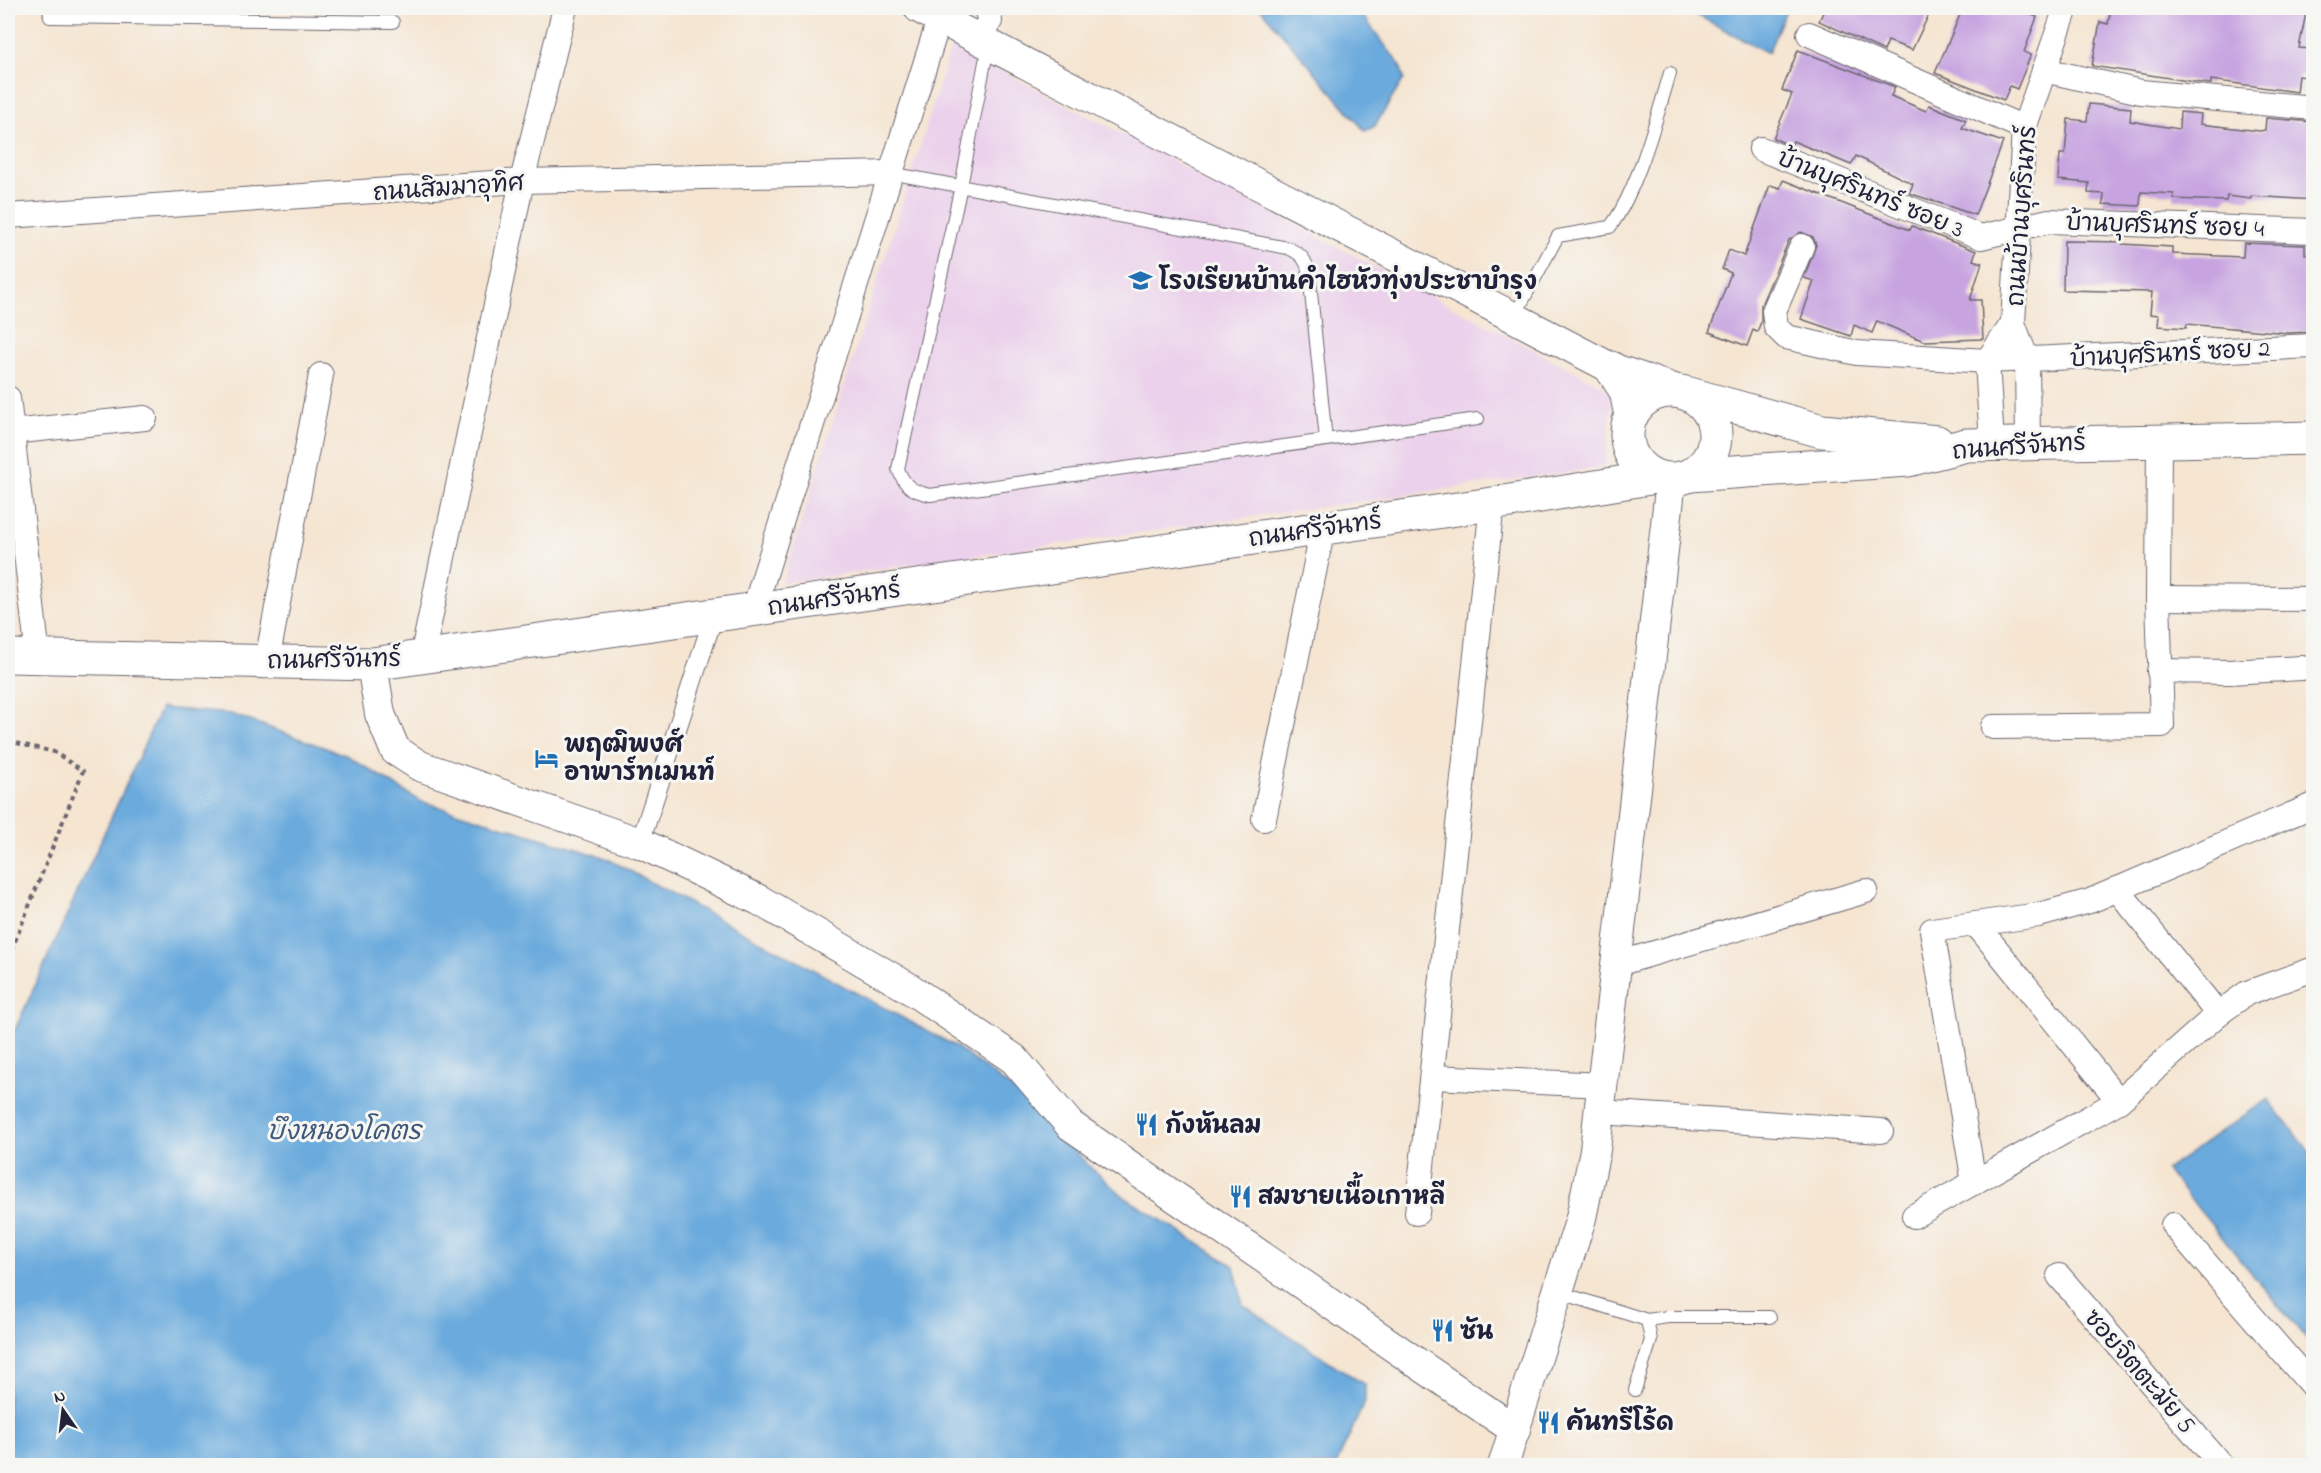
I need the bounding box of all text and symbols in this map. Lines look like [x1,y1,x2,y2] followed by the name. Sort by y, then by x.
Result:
[1999,124,2047,308] street label: ถนนบ้านบุศรินทร์
[1772,141,1969,249] street label: บ้านบุศรินทร์ ซอย 3
[372,167,526,212] street label: ถนนสิมมาอุทิศ
[2065,206,2265,248] street label: บ้านบุศรินทร์ ซอย 4
[1158,264,1537,301] place label: โรงเรียนบ้านคำไฮหัวทุ่งประชาบำรุง
[1128,268,1154,294] school or university icon: โรงเรียนบ้านคำไฮหัวทุ่งประชาบำรุง
[2069,332,2271,378] street label: บ้านบุศรินทร์ ซอย 2
[1951,425,2087,471] street label: ถนนศรีจันทร์
[1246,504,1384,558] street label: ถนนศรีจันทร์
[765,573,903,627] street label: ถนนศรีจันทร์
[267,642,401,680] street label: ถนนศรีจันทร์
[564,727,715,792] place label: พฤฒิพงศ์ อาพาร์ทเมนท์
[533,745,559,771] hotel icon: พฤฒิพงศ์ อาพาร์ทเมนท์
[1165,1110,1261,1145] place label: กังหันลม
[1134,1112,1160,1138] restaurant icon: กังหันลม
[267,1113,423,1152] water label: บึงหนองโคตร
[1258,1171,1445,1216] place label: สมชายเนื้อเกาหลี
[1227,1183,1253,1209] restaurant icon: สมชายเนื้อเกาหลี
[2074,1303,2202,1443] street label: ซอยจิตตะมัย 5
[1460,1316,1493,1351] place label: ซัน
[1429,1318,1455,1344] restaurant icon: ซัน
[33,1380,93,1440] north arrow
[52,1384,68,1410] text: N
[1566,1405,1674,1442] place label: คันทรีโร้ด
[1535,1409,1561,1435] restaurant icon: คันทรีโร้ด

